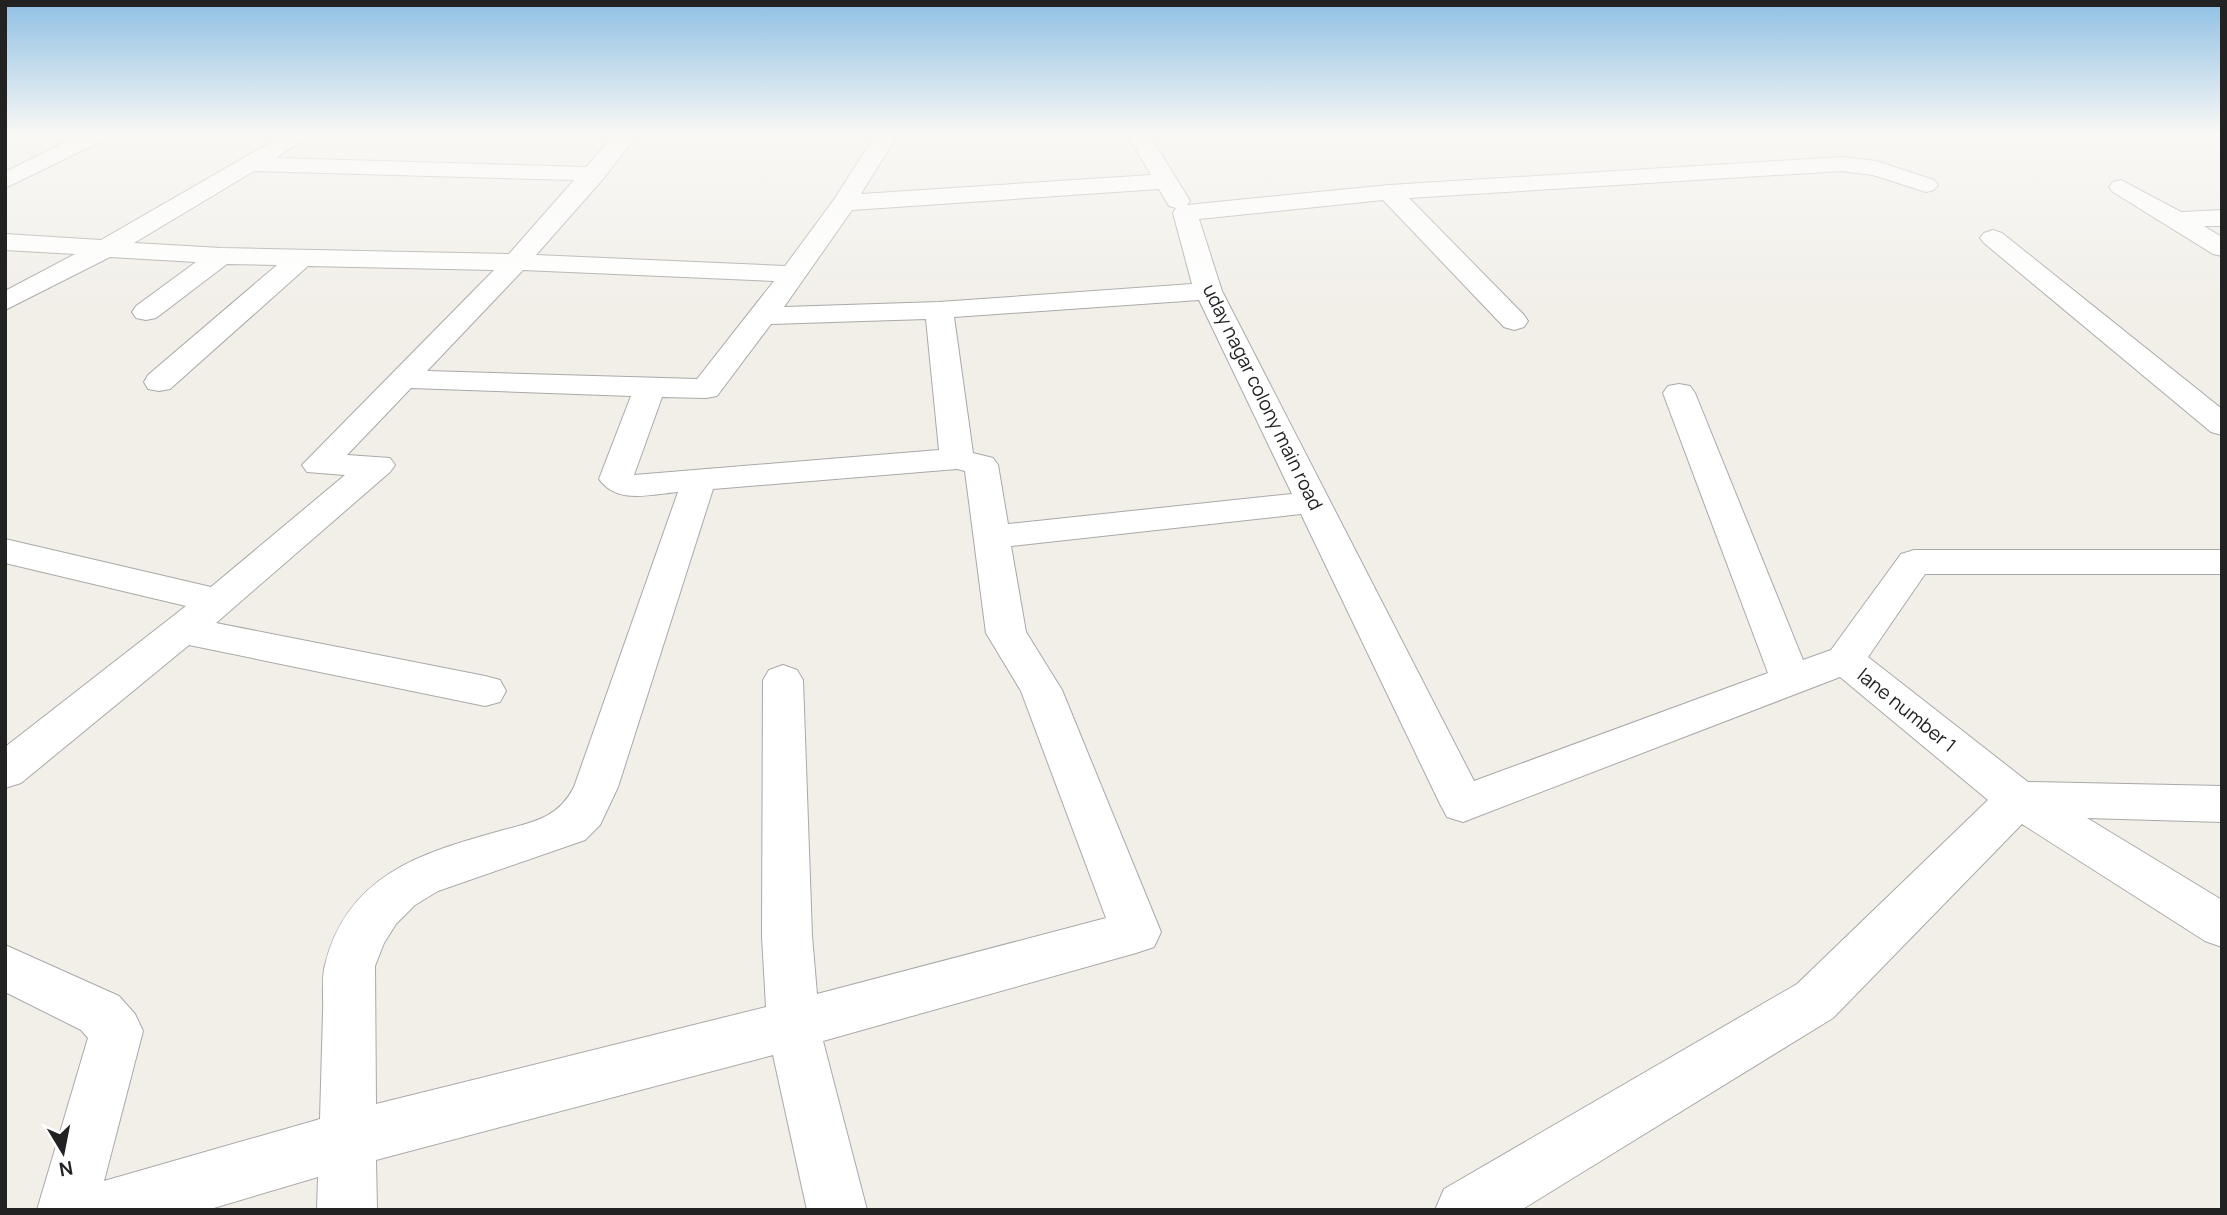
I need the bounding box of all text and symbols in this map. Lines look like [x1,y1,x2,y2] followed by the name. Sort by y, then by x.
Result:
[1197,280,1329,514] street label: uday nagar colony main road
[1852,662,1962,758] street label: lane number 1
[28,1117,98,1187] north arrow
[57,1155,75,1183] text: N

